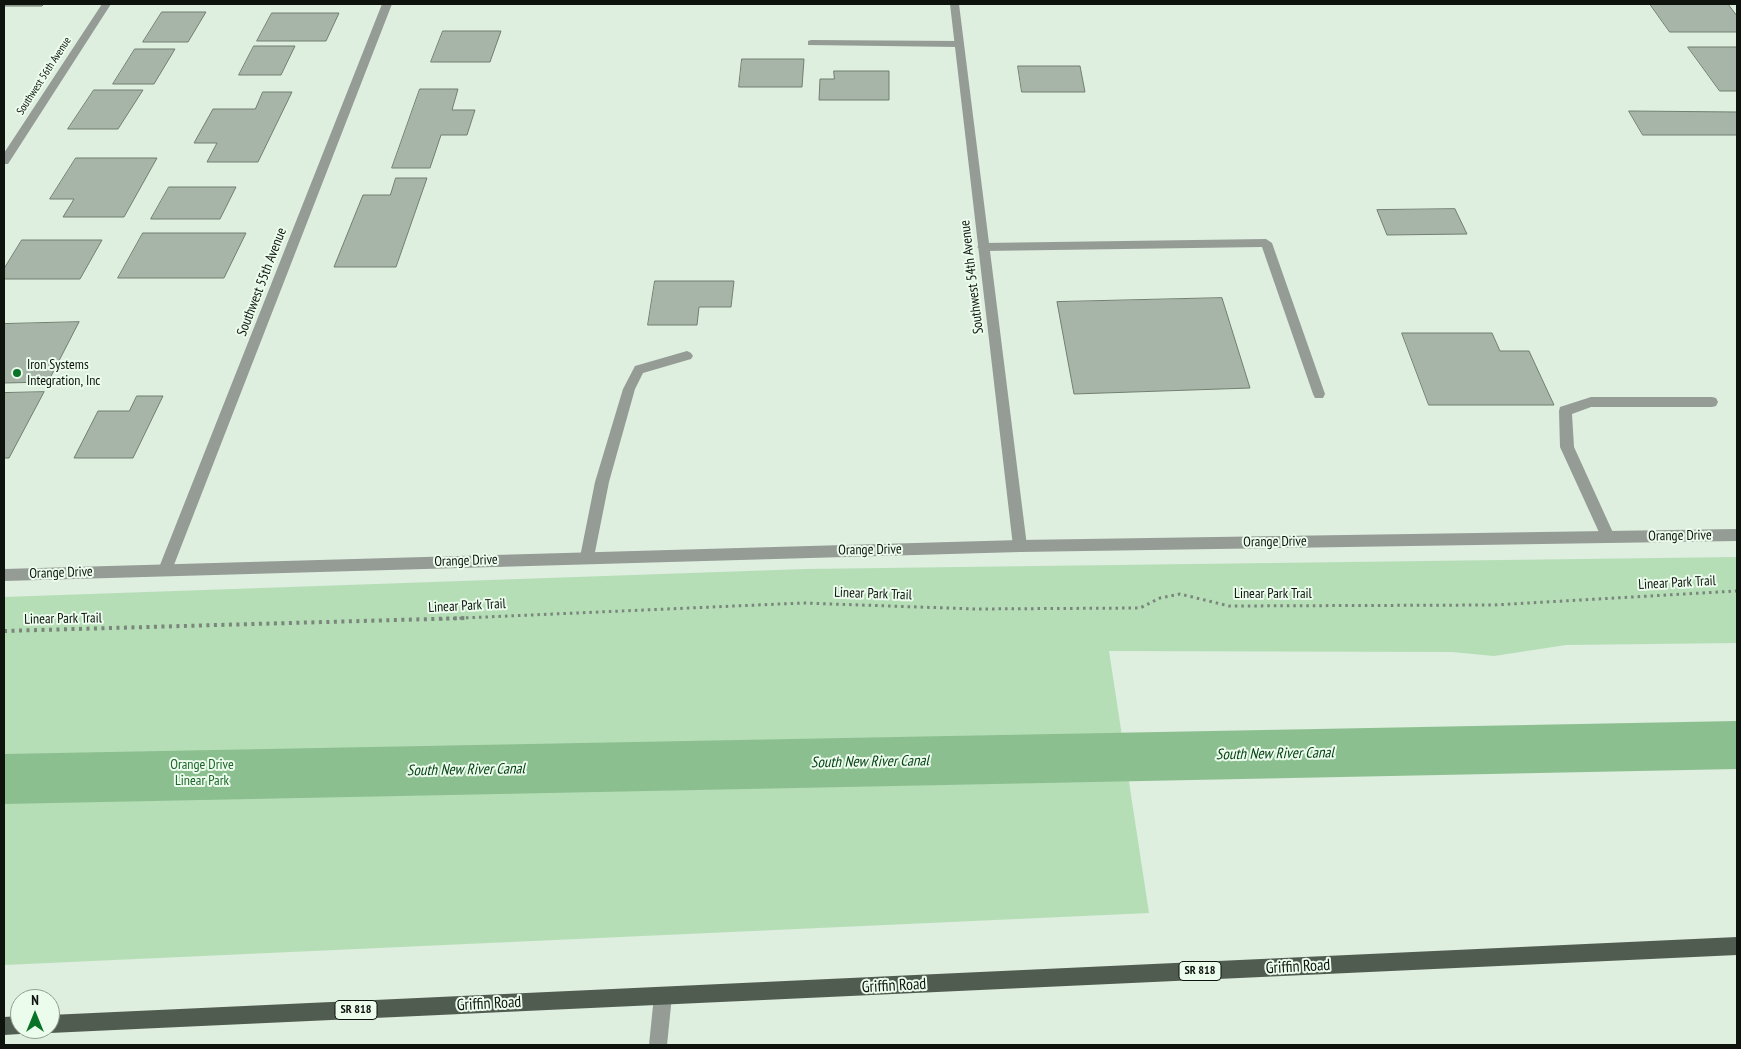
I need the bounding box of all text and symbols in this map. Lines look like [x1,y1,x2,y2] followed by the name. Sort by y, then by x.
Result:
[14,35,74,117] street label: Southwest 56th Avenue
[957,219,987,335] street label: Southwest 54th Avenue
[234,226,290,338] street label: Southwest 55th Avenue
[27,357,100,390] place label: Iron Systems Integration, Inc
[11,367,23,379] marker: Iron Systems Integration, Inc
[1648,527,1712,545] street label: Orange Drive
[1243,533,1307,551] street label: Orange Drive
[838,541,902,559] street label: Orange Drive
[434,551,498,571] street label: Orange Drive
[29,563,93,583] street label: Orange Drive
[1638,573,1716,593] street label: Linear Park Trail
[834,584,912,604] street label: Linear Park Trail
[1234,586,1312,602] street label: Linear Park Trail
[428,596,506,616] street label: Linear Park Trail
[24,610,102,628] street label: Linear Park Trail
[1216,744,1334,764] water label: South New River Canal
[811,752,929,772] water label: South New River Canal
[170,757,234,790] park label: Orange Drive Linear Park
[407,760,525,780] water label: South New River Canal
[1265,956,1331,978] street label: Griffin Road
[1179,961,1221,980] road number: SR 818
[861,975,927,997] street label: Griffin Road
[10,989,60,1039] north arrow
[31,991,39,1009] text: N
[456,993,522,1015] street label: Griffin Road
[335,1000,377,1020] road number: SR 818

